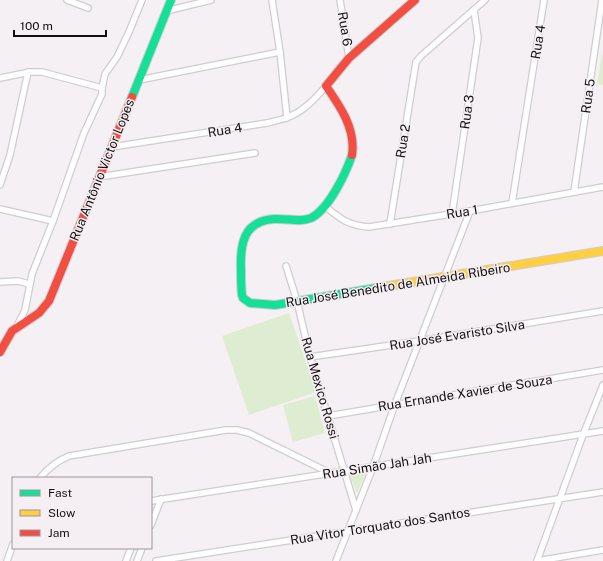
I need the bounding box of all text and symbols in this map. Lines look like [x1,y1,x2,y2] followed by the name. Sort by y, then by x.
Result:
[335,11,355,47] street label: Rua 6
[14,12,106,38] scale bar
[20,19,53,33] text: 100 m
[528,24,548,60] street label: Rua 4
[578,78,598,114] street label: Rua 5
[457,94,477,130] street label: Rua 3
[67,97,137,243] street label: Rua Antônio Victor Lopes
[207,120,243,140] street label: Rua 4
[393,123,413,159] street label: Rua 2
[445,202,479,222] street label: Rua 1
[285,260,511,310] street label: Rua José Benedito de Almeida Ribeiro
[388,317,526,353] street label: Rua José Evaristo Silva
[298,335,342,441] street label: Rua Mexico Rossi
[377,372,553,414] street label: Rua Ernande Xavier de Souza
[321,450,433,482] street label: Rua Simão Jah Jah
[12,477,152,549] legend
[48,486,73,500] text: Fast
[289,504,471,548] street label: Rua Vitor Torquato dos Santos
[48,506,76,520] text: Slow
[48,526,70,540] text: Jam

